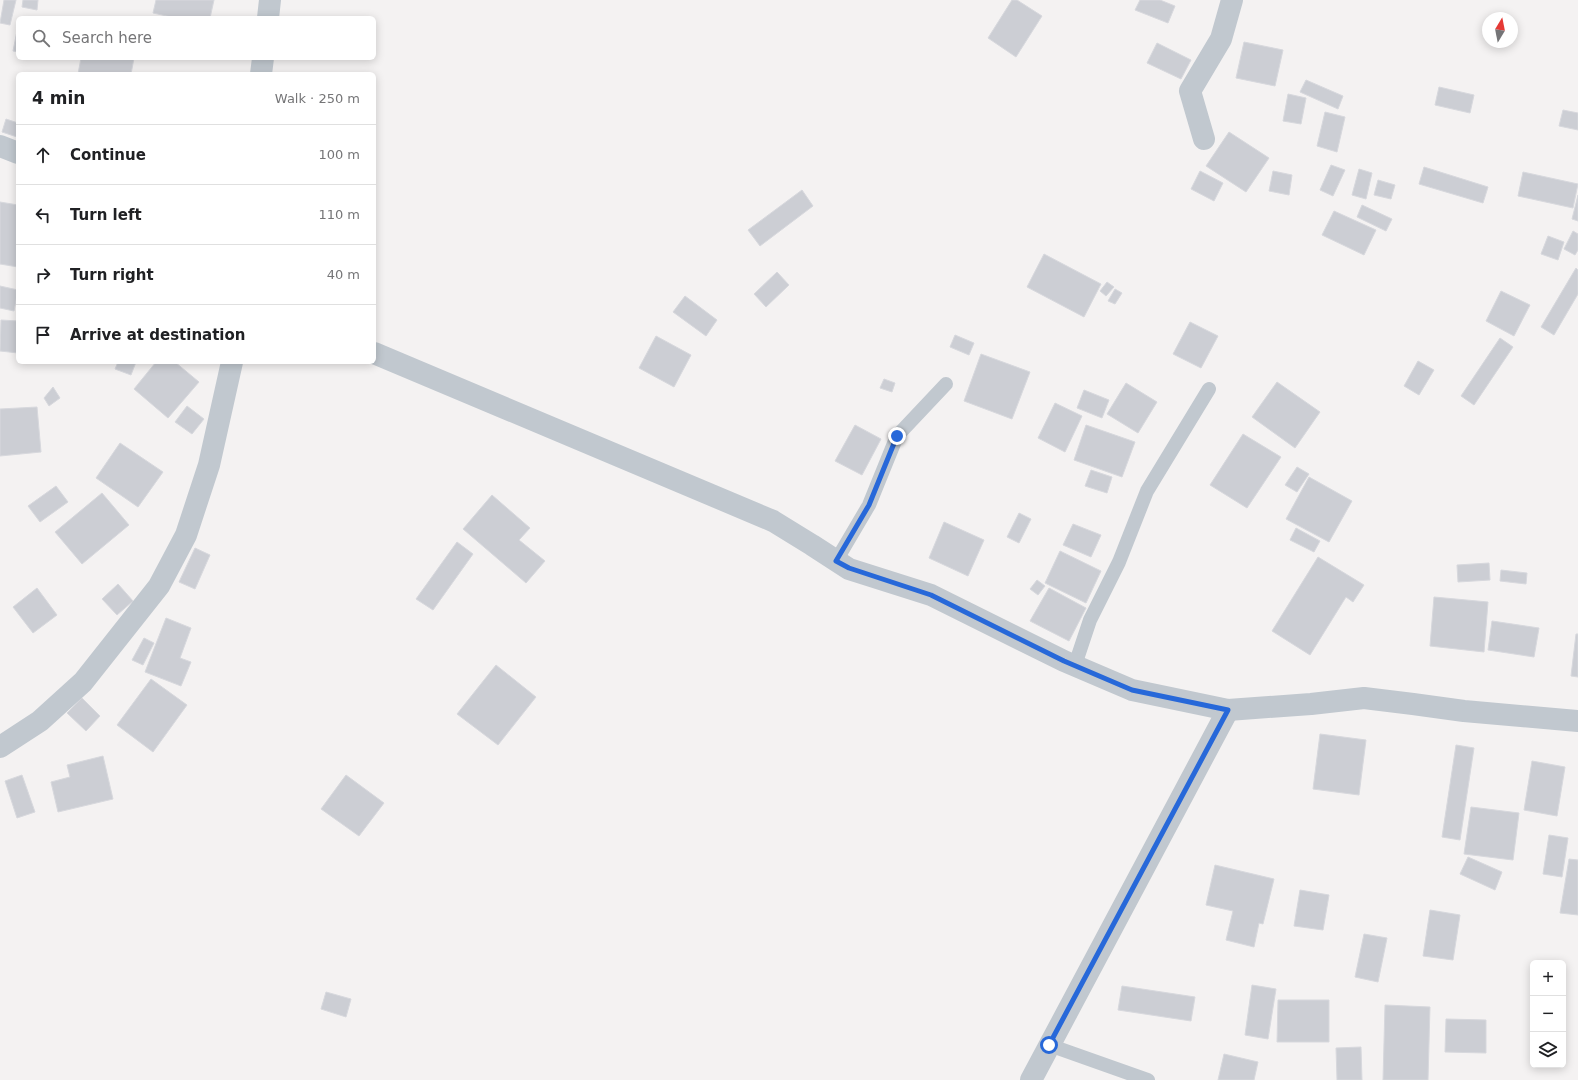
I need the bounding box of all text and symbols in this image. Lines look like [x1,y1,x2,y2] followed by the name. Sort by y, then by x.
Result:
[1482,12,1518,48] north arrow
[16,16,376,60] search box
[30,27,52,49] icon: search
[62,29,152,47] text: Search here
[32,88,85,108] text: 4 min
[275,91,360,106] text: Walk · 250 m
[32,144,54,166] icon: ahead
[70,146,146,164] text: Continue
[318,147,360,162] text: 100 m
[32,204,54,226] icon: left
[70,206,142,224] text: Turn left
[318,207,360,222] text: 110 m
[32,264,54,286] icon: right
[70,266,154,284] text: Turn right
[327,267,360,282] text: 40 m
[32,324,54,346] icon: arrive
[70,326,245,344] text: Arrive at destination
[888,427,906,445] route end
[1530,960,1566,1068] map controls
[1530,960,1566,996] button: +
[1530,996,1566,1032] button: −
[1530,1032,1566,1068] button: layers
[1040,1036,1058,1054] route start

